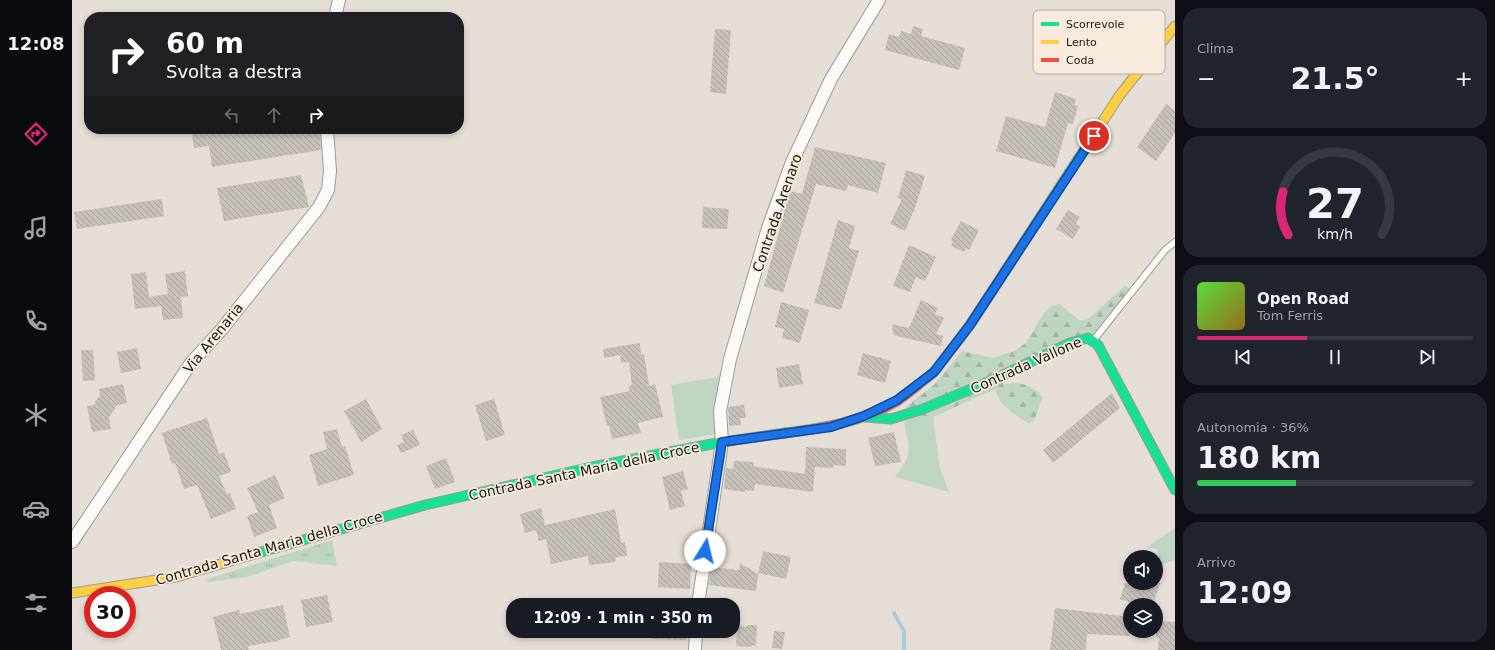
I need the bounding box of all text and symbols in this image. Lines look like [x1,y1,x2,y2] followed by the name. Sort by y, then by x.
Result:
[1033,10,1165,74] legend
[1066,18,1124,31] text: Scorrevole
[166,27,244,60] text: 60 m
[100,28,152,80] icon: right
[7,33,65,54] text: 12:08
[1066,36,1097,49] text: Lento
[1197,41,1234,56] text: Clima
[1066,54,1094,67] text: Coda
[166,61,302,82] text: Svolta a destra
[1290,61,1380,96] text: 21.5°
[1197,66,1215,91] text: −
[1455,66,1473,91] text: +
[221,104,243,126] icon: left
[263,104,285,126] icon: ahead
[305,104,327,126] icon: right
[1077,119,1111,153] pin
[22,120,50,148] icon: directions
[1083,125,1105,147] icon: arrive
[749,152,805,274] street label: Contrada Arenaro
[1306,178,1364,227] text: 27
[22,214,50,242] icon: music
[1317,225,1353,241] text: km/h
[1257,290,1349,308] text: Open Road
[180,300,246,376] street label: Via Arenaria
[22,307,50,335] icon: phone
[1257,308,1323,323] text: Tom Ferris
[968,333,1084,397] street label: Contrada Vallone
[1232,346,1254,368] icon: previous
[1324,346,1346,368] icon: pause
[1416,346,1438,368] icon: next
[22,401,50,429] icon: climate
[1197,420,1309,435] text: Autonomia · 36%
[467,439,701,503] street label: Contrada Santa Maria della Croce
[1197,440,1321,475] text: 180 km
[22,495,50,523] icon: car
[154,508,384,588] street label: Contrada Santa Maria della Croce
[684,530,726,572] position arrow
[1123,550,1163,638] map controls
[1123,550,1163,590] button: sound
[1197,555,1236,570] text: Arrivo
[1197,575,1293,610] text: 12:09
[84,586,136,638] speed limit sign: 30
[22,589,50,617] icon: filters
[1123,598,1163,638] button: layers
[533,609,713,627] text: 12:09 · 1 min · 350 m

